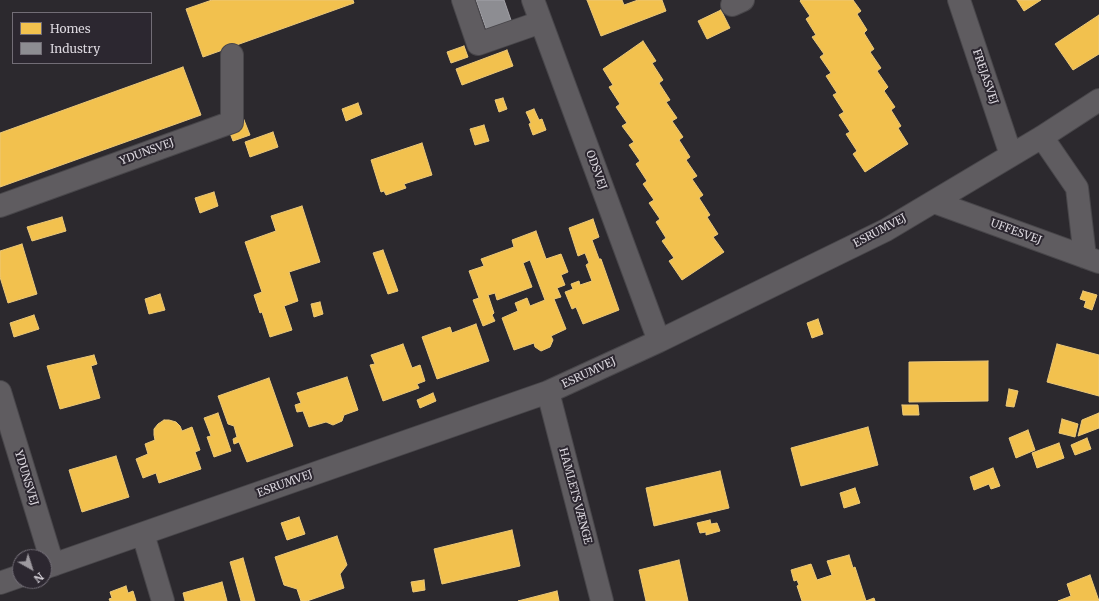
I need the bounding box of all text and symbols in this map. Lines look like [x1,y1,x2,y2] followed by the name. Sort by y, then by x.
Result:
[12,12,152,64] legend
[50,21,91,36] text: Homes
[50,41,100,56] text: Industry
[969,48,1001,106] street label: FREJASVEJ
[118,136,176,168] street label: YDUNSVEJ
[583,149,609,191] street label: ODSVEJ
[851,212,909,250] street label: ESRUMVEJ
[989,217,1043,247] street label: UFFESVEJ
[560,355,618,391] street label: ESRUMVEJ
[556,446,594,546] street label: HAMLETS VÆNGE
[11,449,41,507] street label: YDUNSVEJ
[255,468,315,500] street label: ESRUMVEJ
[12,549,52,589] north arrow
[31,569,47,586] text: N

